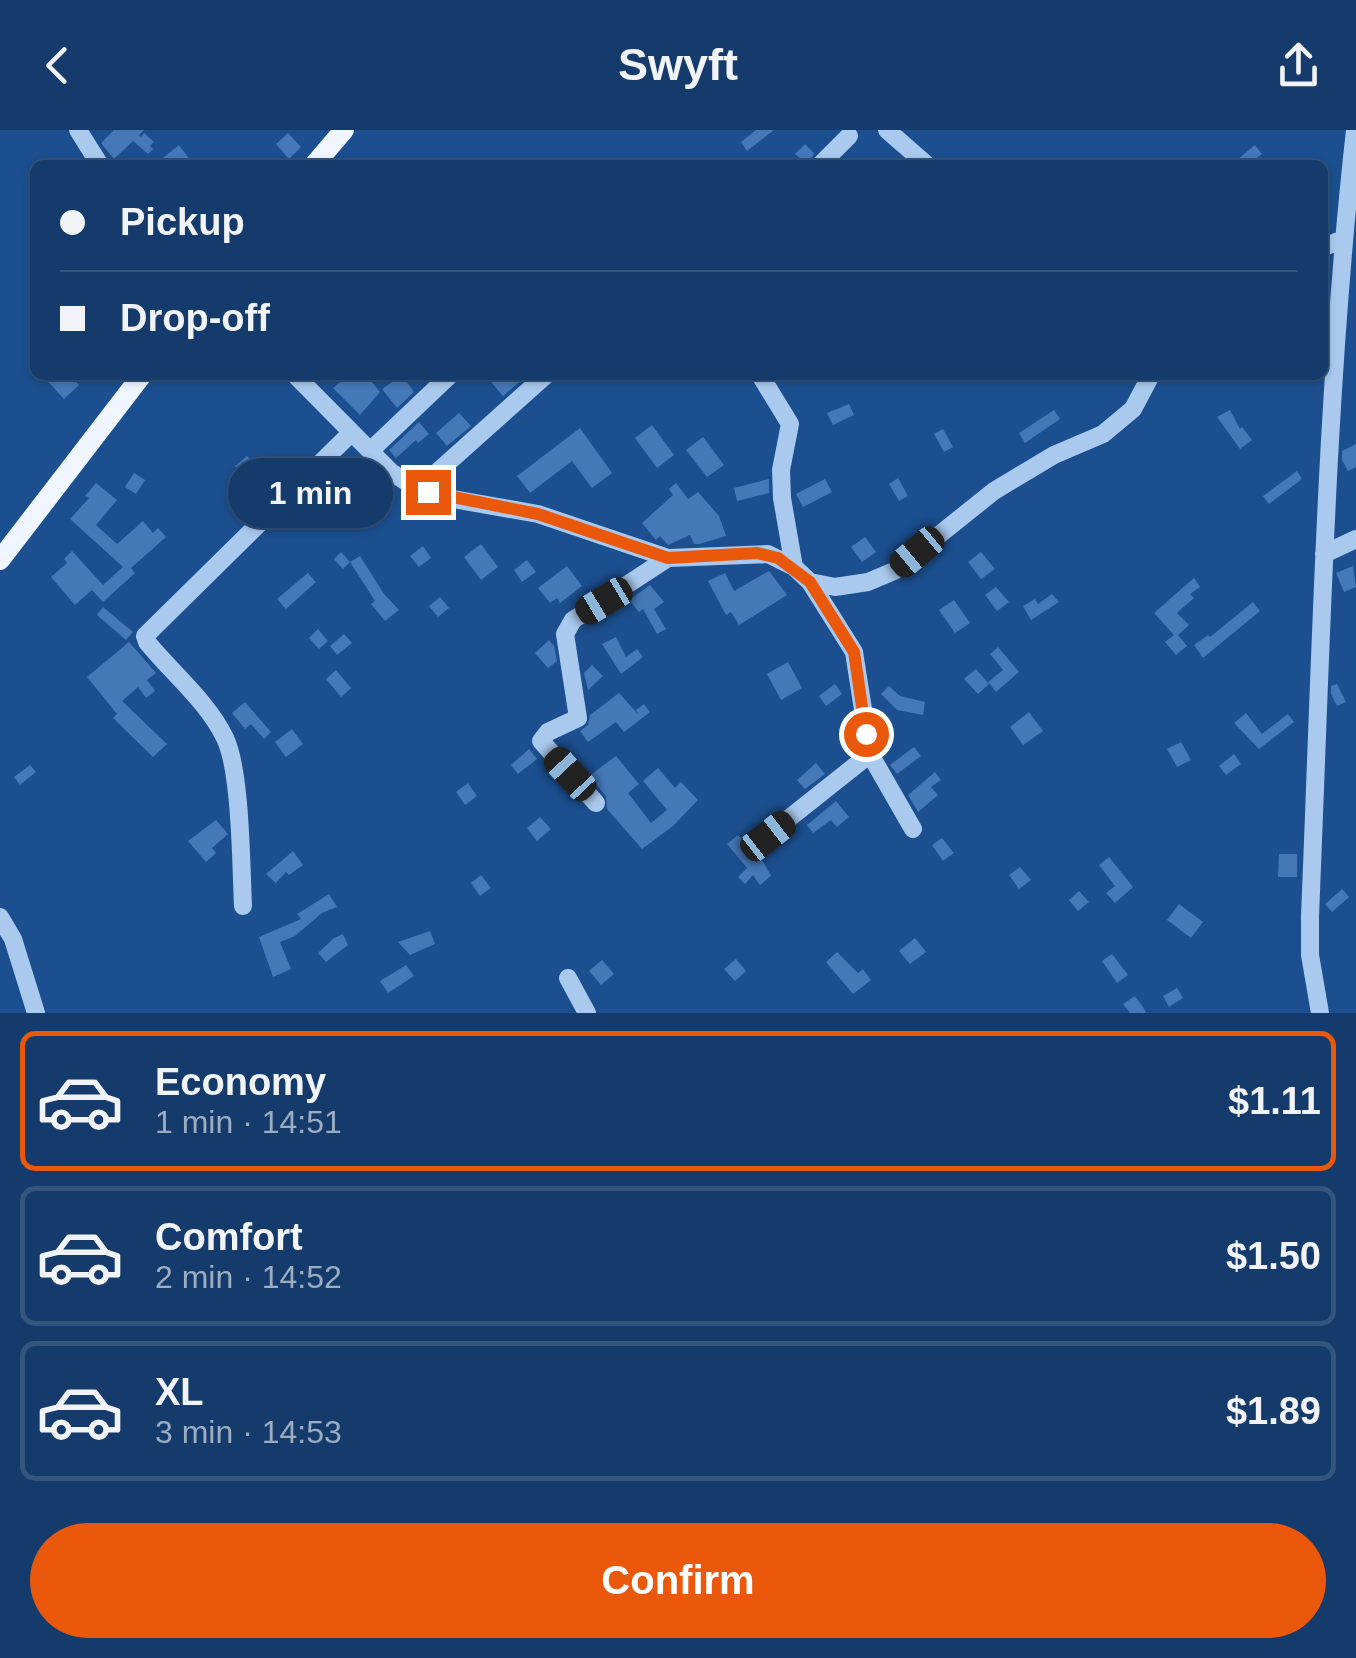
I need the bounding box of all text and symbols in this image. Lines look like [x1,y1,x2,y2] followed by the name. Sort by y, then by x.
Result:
[30,38,85,93] icon: back
[1271,38,1326,93] icon: share
[618,39,738,90] text: Swyft
[120,201,245,243] text: Pickup
[120,297,270,339] text: Drop-off
[228,457,393,527] callout: 1 min
[406,470,451,515] route end
[269,475,352,511] text: 1 min
[884,521,950,583] car
[571,573,637,629] car
[844,712,889,757] route start
[539,742,601,806] car
[735,806,801,866] car
[35,1056,125,1146] icon: car
[155,1061,326,1103] text: Economy
[1228,1080,1321,1122] text: $1.11
[155,1104,342,1140] text: 1 min · 14:51
[35,1211,125,1301] icon: car
[155,1216,303,1258] text: Comfort
[1226,1235,1321,1277] text: $1.50
[155,1259,342,1295] text: 2 min · 14:52
[35,1366,125,1456] icon: car
[155,1371,204,1413] text: XL
[1226,1390,1321,1432] text: $1.89
[155,1414,342,1450] text: 3 min · 14:53
[30,1523,1326,1638] button: Confirm

